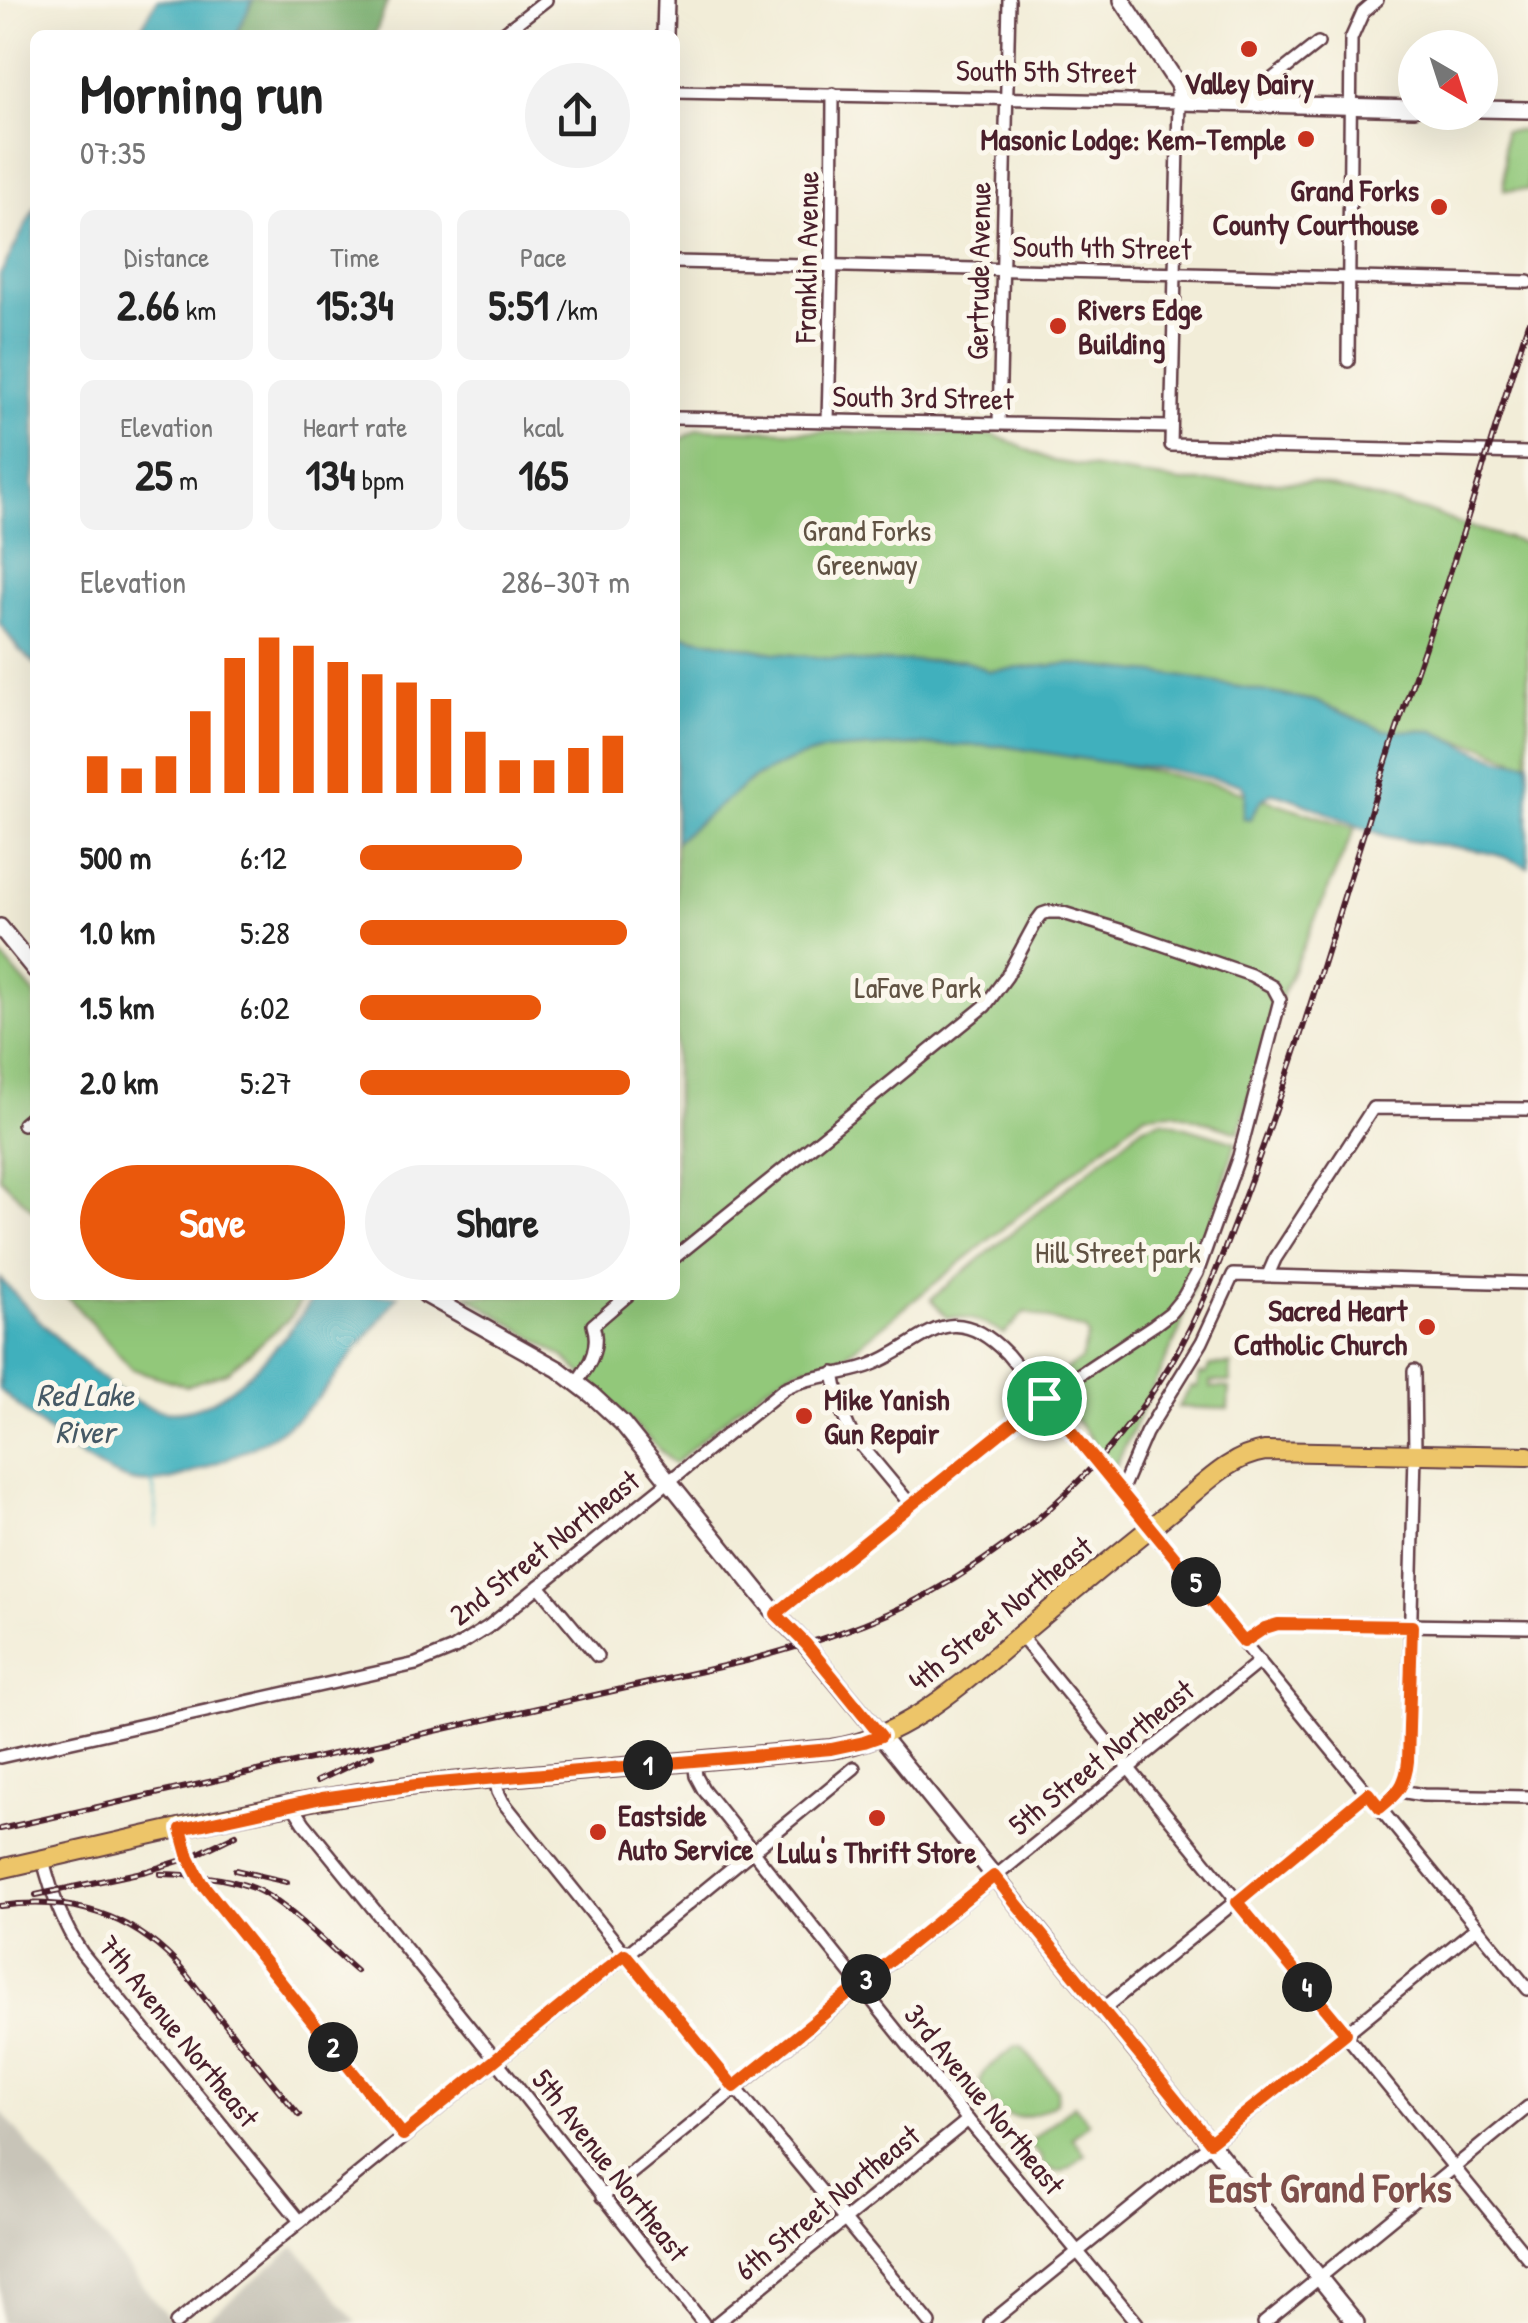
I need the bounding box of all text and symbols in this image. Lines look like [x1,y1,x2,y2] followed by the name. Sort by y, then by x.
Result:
[1398,30,1498,130] north arrow
[1398,30,1498,130] map controls
[1238,38,1260,60] marker: Valley Dairy
[956,49,1137,93] street label: South 5th Street
[80,56,323,130] text: Morning run
[525,63,630,168] button: share
[1184,63,1314,104] place label: Valley Dairy
[981,119,1286,160] place label: Masonic Lodge: Kem-Temple
[1295,128,1317,150] marker: Masonic Lodge: Kem-Temple
[80,131,145,174] text: 07:35
[1212,170,1419,245] place label: Grand Forks County Courthouse
[784,171,827,344] street label: Franklin Avenue
[956,181,1000,361] street label: Gertrude Avenue
[1428,196,1450,218] marker: Grand Forks County Courthouse
[1012,225,1192,269] street label: South 4th Street
[124,238,209,276] text: Distance
[330,238,380,276] text: Time
[520,238,567,276] text: Pace
[117,276,179,333] text: 2.66
[316,276,394,333] text: 15:34
[489,276,549,333] text: 5:51
[1078,289,1203,364] place label: Rivers Edge Building
[179,291,216,329] text: km
[549,291,598,329] text: /km
[1047,315,1069,337] marker: Rivers Edge Building
[832,375,1015,419] street label: South 3rd Street
[120,408,213,446] text: Elevation
[303,408,407,446] text: Heart rate
[523,408,564,446] text: kcal
[135,446,173,503] text: 25
[306,446,355,503] text: 134
[518,446,568,503] text: 165
[173,461,198,499] text: m
[355,461,404,499] text: bpm
[803,510,931,584] park label: Grand Forks Greenway
[80,560,186,603] text: Elevation
[501,560,630,603] text: 286–307 m
[80,836,151,879] text: 500 m
[240,836,287,879] text: 6:12
[80,911,155,954] text: 1.0 km
[240,911,290,954] text: 5:28
[855,967,981,1007] park label: LaFave Park
[80,986,154,1029] text: 1.5 km
[240,986,290,1029] text: 6:02
[80,1061,159,1104] text: 2.0 km
[240,1061,292,1104] text: 5:27
[80,1165,345,1280] button: Save
[365,1165,630,1280] button: Share
[1035,1232,1201,1272] park label: Hill Street park
[1234,1290,1409,1364] place label: Sacred Heart Catholic Church
[1416,1316,1438,1338] marker: Sacred Heart Catholic Church
[1002,1356,1087,1441] pin
[1017,1371,1072,1426] icon: arrive
[36,1373,135,1453] water label: Red Lake River
[824,1379,950,1454] place label: Mike Yanish Gun Repair
[793,1405,815,1427] marker: Mike Yanish Gun Repair
[441,1460,648,1634] street label: 2nd Street Northeast
[900,1526,1101,1700] street label: 4th Street Northeast
[1171,1557,1221,1607] pin: 5
[1190,1563,1202,1601] text: 5
[1000,1669,1202,1844] street label: 5th Street Northeast
[623,1740,673,1790] pin: 1
[643,1746,653,1784] text: 1
[618,1795,754,1869] place label: Eastside Auto Service
[866,1807,888,1829] marker: Lulu's Thrift Store
[587,1821,609,1843] marker: Eastside Auto Service
[777,1832,977,1872] place label: Lulu's Thrift Store
[89,1927,269,2136] street label: 7th Avenue Northeast
[841,1954,891,2004] pin: 3
[860,1960,872,1998] text: 3
[1282,1962,1332,2012] pin: 4
[1302,1968,1312,2006] text: 4
[896,1995,1075,2203] street label: 3rd Avenue Northeast
[308,2022,358,2072] pin: 2
[326,2028,340,2066] text: 2
[523,2061,699,2270] street label: 5th Avenue Northeast
[726,2115,928,2289] street label: 6th Street Northeast
[1208,2160,1452,2214] district label: East Grand Forks

